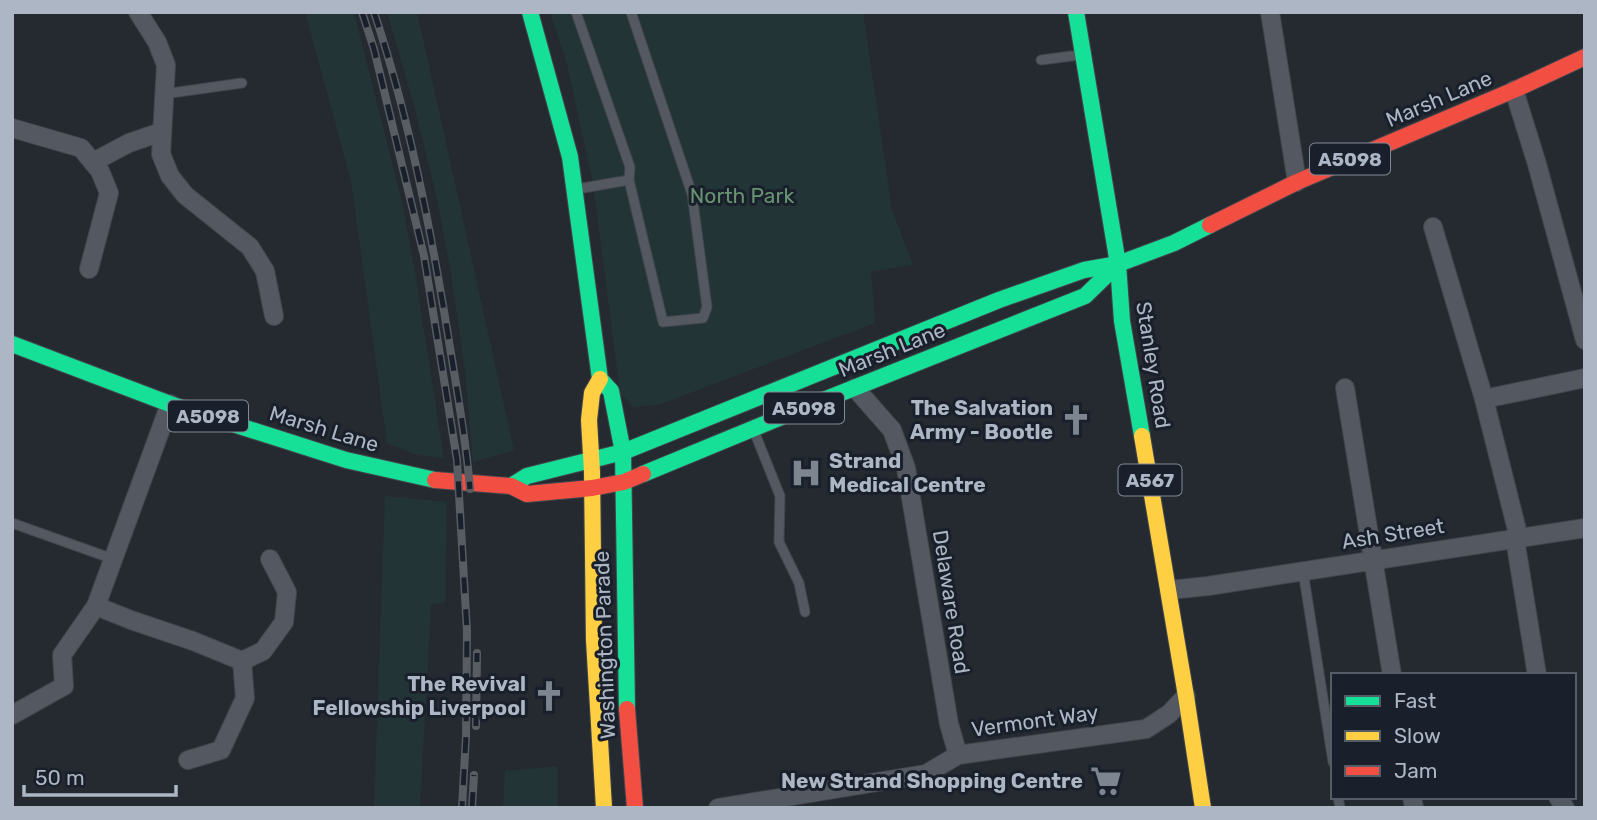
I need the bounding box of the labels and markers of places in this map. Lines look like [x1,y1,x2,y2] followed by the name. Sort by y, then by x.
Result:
[910,395,1053,444] place label: The Salvation Army - Bootle
[1059,403,1093,437] church icon: The Salvation Army - Bootle
[829,448,986,497] place label: Strand Medical Centre
[789,456,823,490] hospital icon: Strand Medical Centre
[312,671,526,720] place label: The Revival Fellowship Liverpool
[532,679,566,713] church icon: The Revival Fellowship Liverpool
[1089,764,1123,798] supermarket icon: New Strand Shopping Centre
[781,768,1083,793] place label: New Strand Shopping Centre

